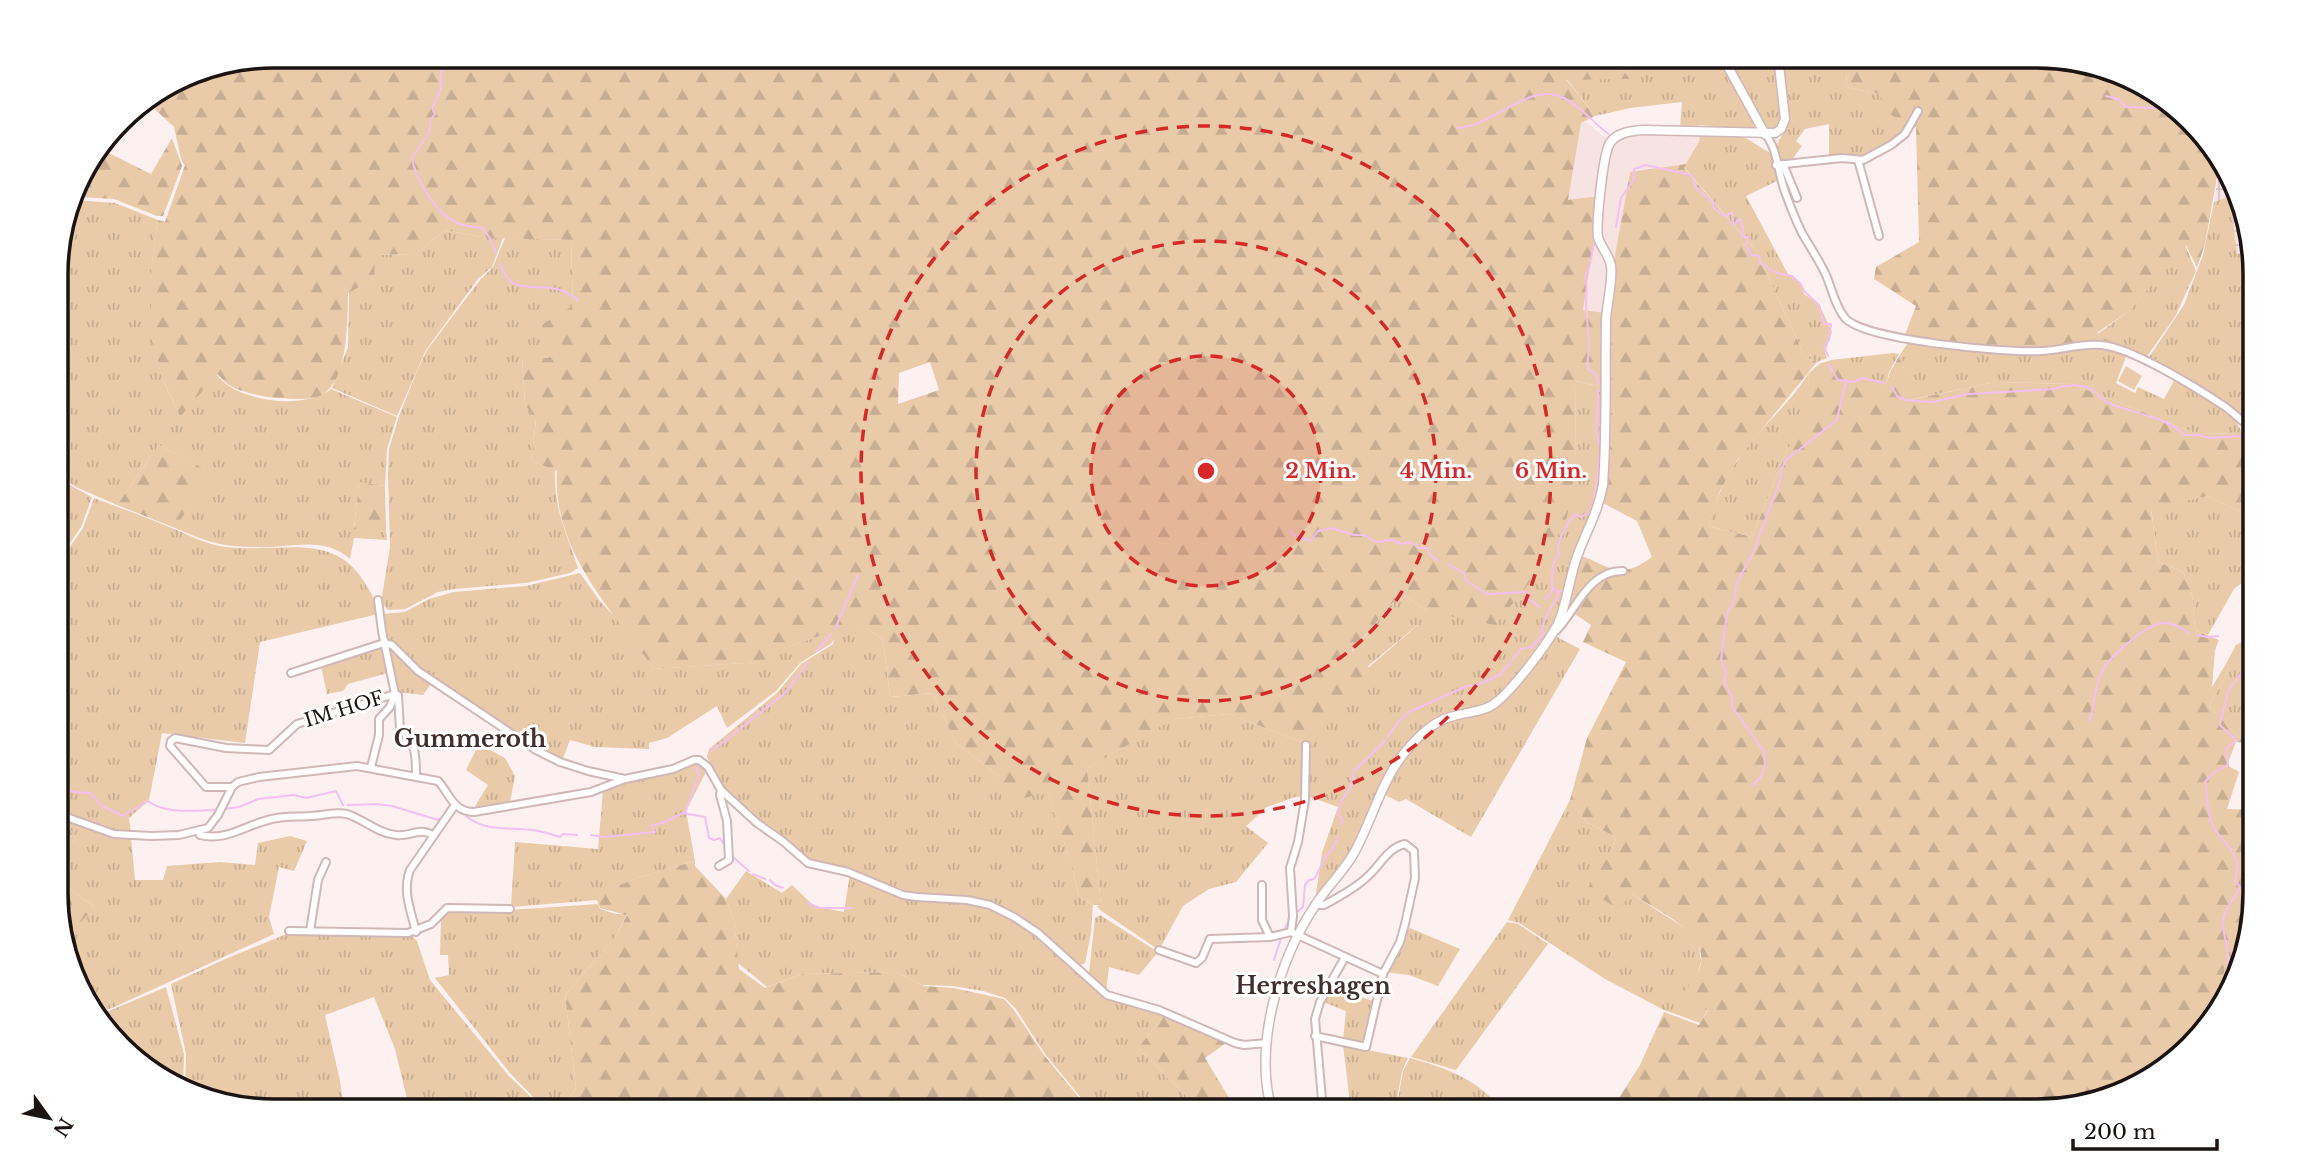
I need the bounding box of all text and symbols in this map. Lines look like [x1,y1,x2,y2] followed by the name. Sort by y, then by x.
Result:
[1285,458,1357,484] text: 2 Min.
[1400,458,1472,484] text: 4 Min.
[1515,458,1587,484] text: 6 Min.
[1194,459,1218,483] centre of rings
[302,686,387,732] street label: IM HOF
[394,725,547,753] district label: Gummeroth
[1235,972,1391,1000] district label: Herreshagen
[14,1083,84,1153] north arrow
[2073,1108,2216,1152] scale bar
[48,1113,77,1141] text: N
[2084,1119,2156,1145] text: 200 m

